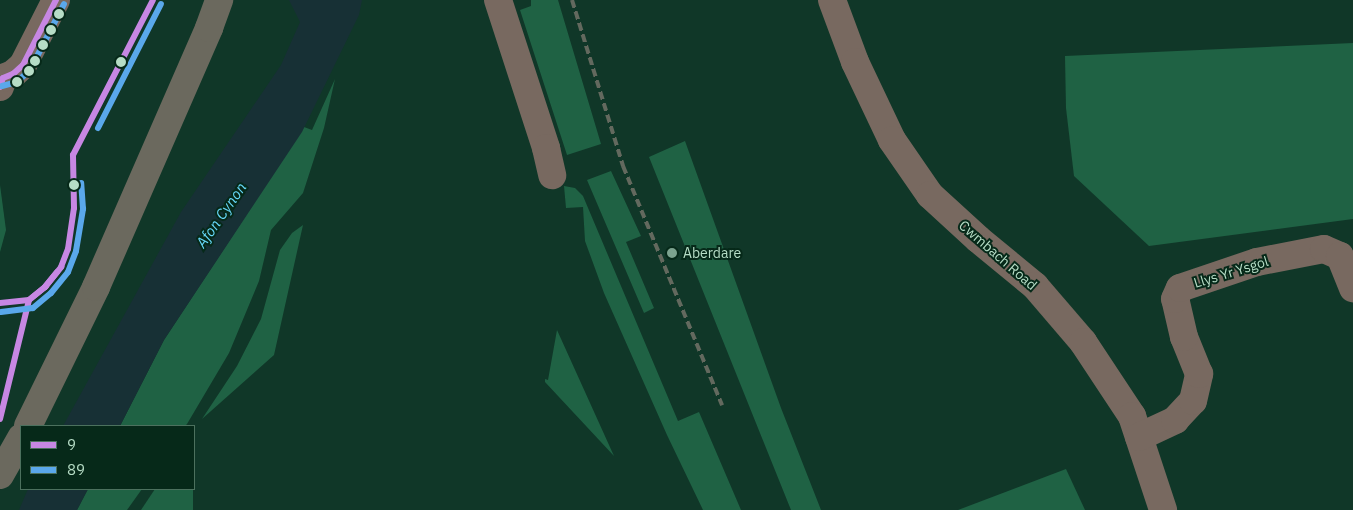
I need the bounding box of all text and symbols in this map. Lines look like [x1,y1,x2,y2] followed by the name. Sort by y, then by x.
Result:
[54,9,64,19] unlabelled marker
[46,25,56,35] unlabelled marker
[38,40,48,50] unlabelled marker
[30,56,40,66] unlabelled marker
[116,57,126,67] unlabelled marker
[24,66,34,76] unlabelled marker
[12,77,22,87] unlabelled marker
[192,179,250,251] water label: Afon Cynon
[69,180,79,190] unlabelled marker
[956,217,1040,293] street label: Cwmbach Road
[683,245,741,261] place label: Aberdare
[665,246,679,260] marker: Aberdare
[1192,253,1270,291] street label: Llys Yr Ysgol
[20,425,195,490] legend
[67,435,76,454] text: 9
[67,460,85,479] text: 89

